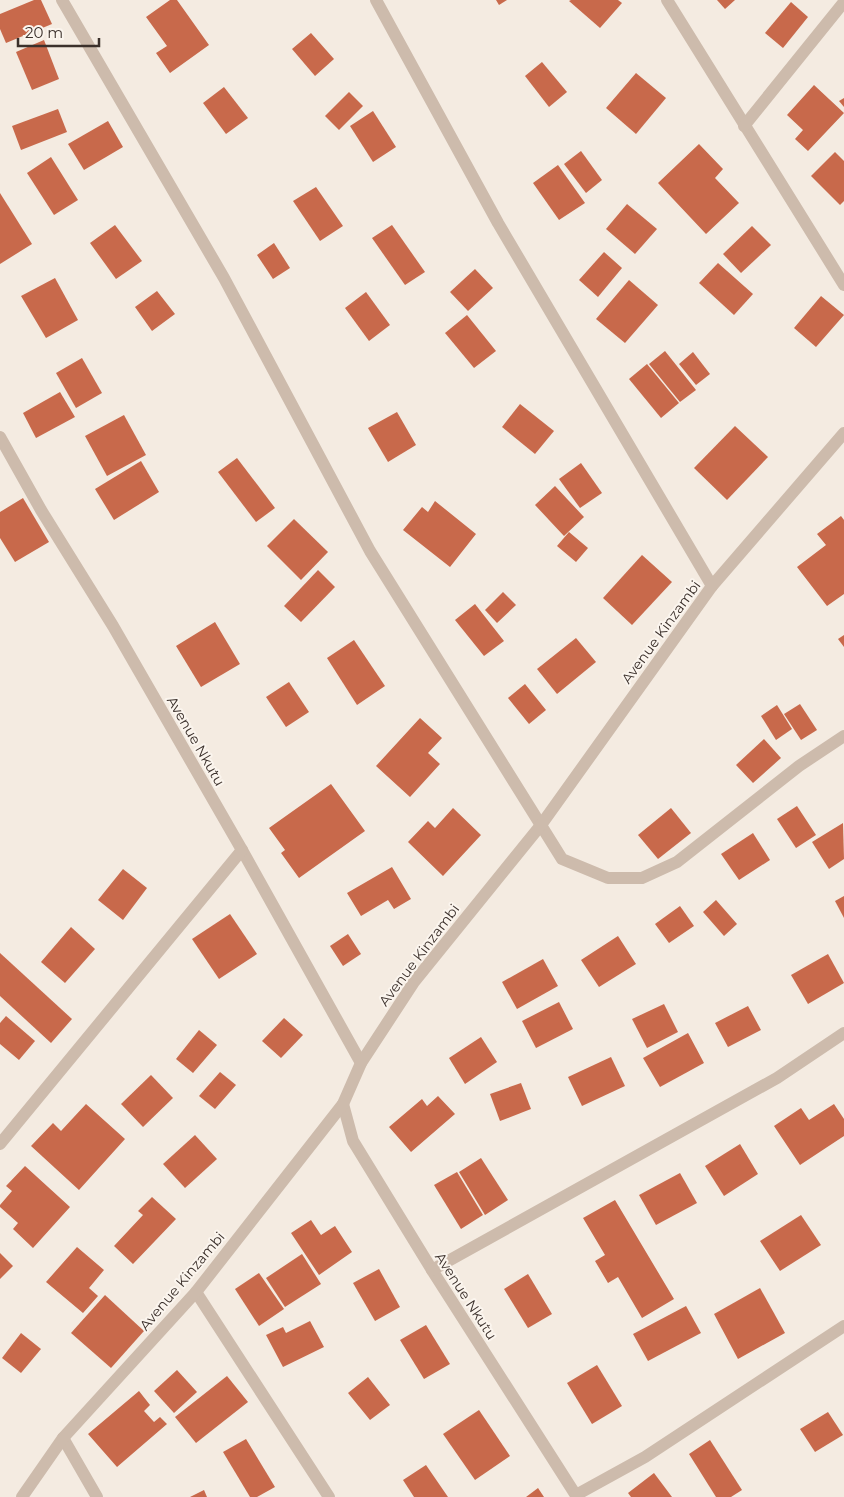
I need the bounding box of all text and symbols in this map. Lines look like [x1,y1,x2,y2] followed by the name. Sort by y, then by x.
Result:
[18,15,99,47] scale bar
[25,23,63,42] text: 20 m
[618,577,704,687] street label: Avenue Kinzambi
[163,693,229,789] street label: Avenue Nkutu
[375,900,463,1010] street label: Avenue Kinzambi
[136,1228,228,1334] street label: Avenue Kinzambi
[431,1249,501,1343] street label: Avenue Nkutu

